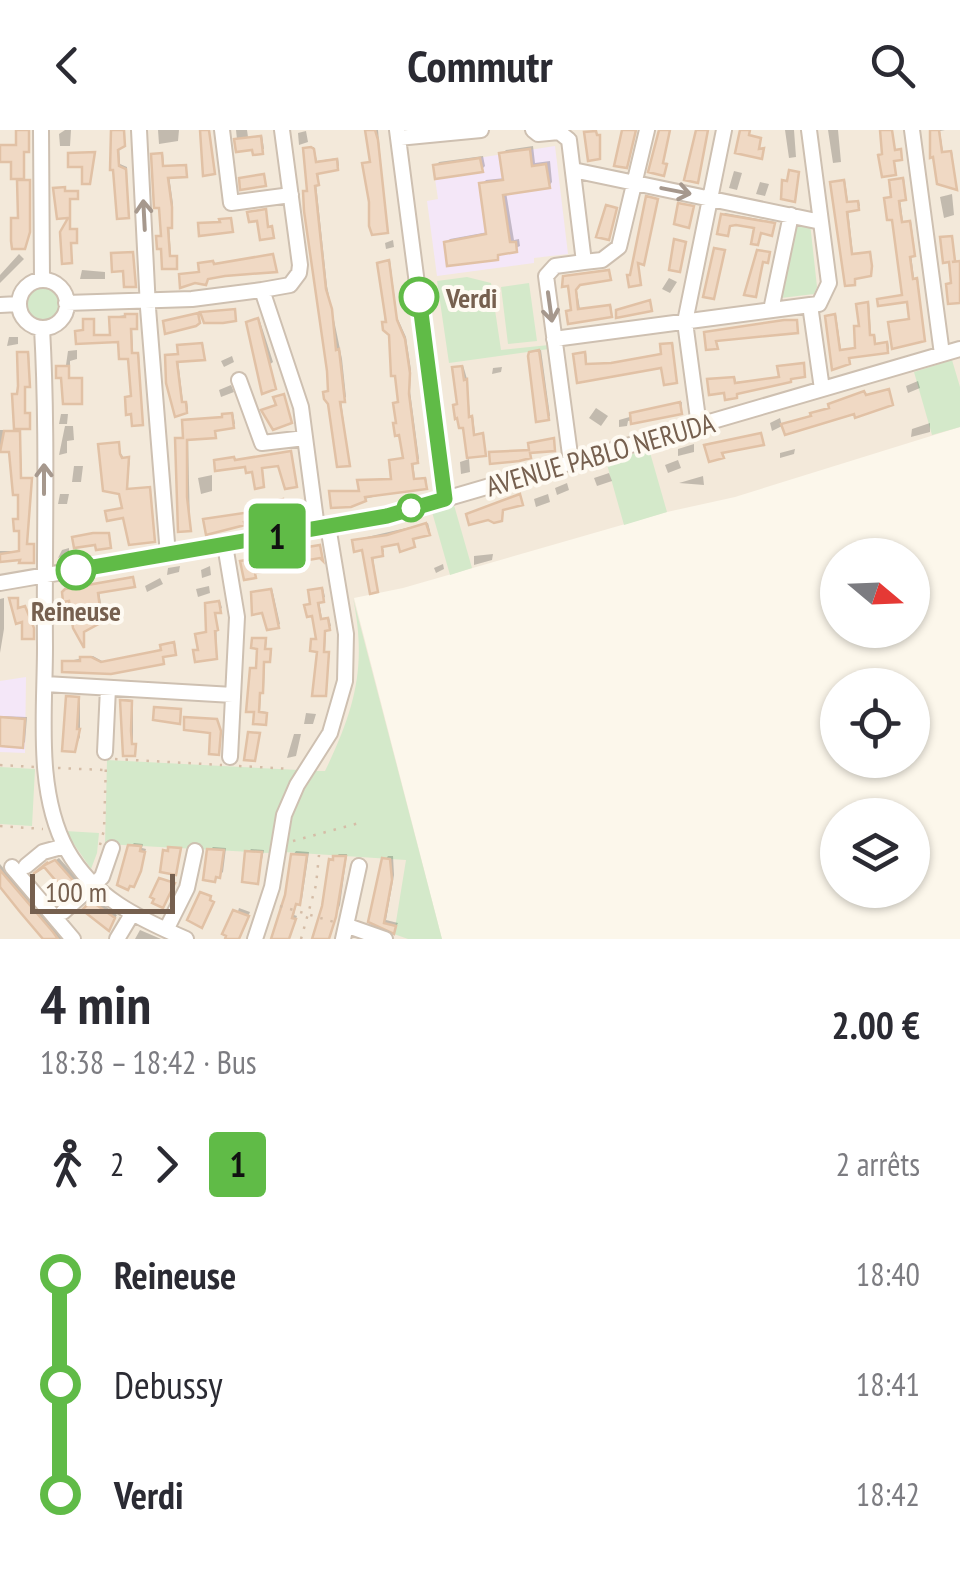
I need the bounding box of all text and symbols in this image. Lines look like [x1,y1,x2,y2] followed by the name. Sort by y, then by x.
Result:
[407,36,553,94] text: Commutr
[40,38,95,93] icon: back
[865,38,920,93] icon: search
[659,182,691,201] one-way arrow
[134,200,153,232] one-way arrow
[400,278,438,316] marker: Verdi
[445,279,497,316] place label: Verdi
[541,290,560,323] one-way arrow
[481,403,719,504] street label: AVENUE PABLO NERUDA
[34,464,54,496] one-way arrow
[398,495,424,521] unlabelled marker
[244,504,310,568] line badge: 1
[269,513,285,559] text: 1
[820,538,930,648] north arrow
[820,538,930,908] map controls
[57,551,95,589] marker: Reineuse
[31,592,121,629] place label: Reineuse
[820,668,930,778] button: locate
[820,798,930,908] button: layers
[30,869,175,914] scale bar
[45,873,107,910] text: 100 m
[40,968,151,1039] text: 4 min
[831,1000,920,1049] text: 2.00 €
[40,1041,257,1083] text: 18:38 – 18:42 · Bus
[40,1137,95,1192] icon: walk
[139,1137,194,1192] icon: forward
[229,1141,246,1187] text: 1
[110,1143,124,1185] text: 2
[836,1143,920,1185] text: 2 arrêts
[114,1250,236,1299] text: Reineuse
[856,1253,920,1295] text: 18:40
[114,1360,223,1409] text: Debussy
[856,1363,920,1405] text: 18:41
[114,1470,184,1519] text: Verdi
[856,1473,920,1515] text: 18:42

